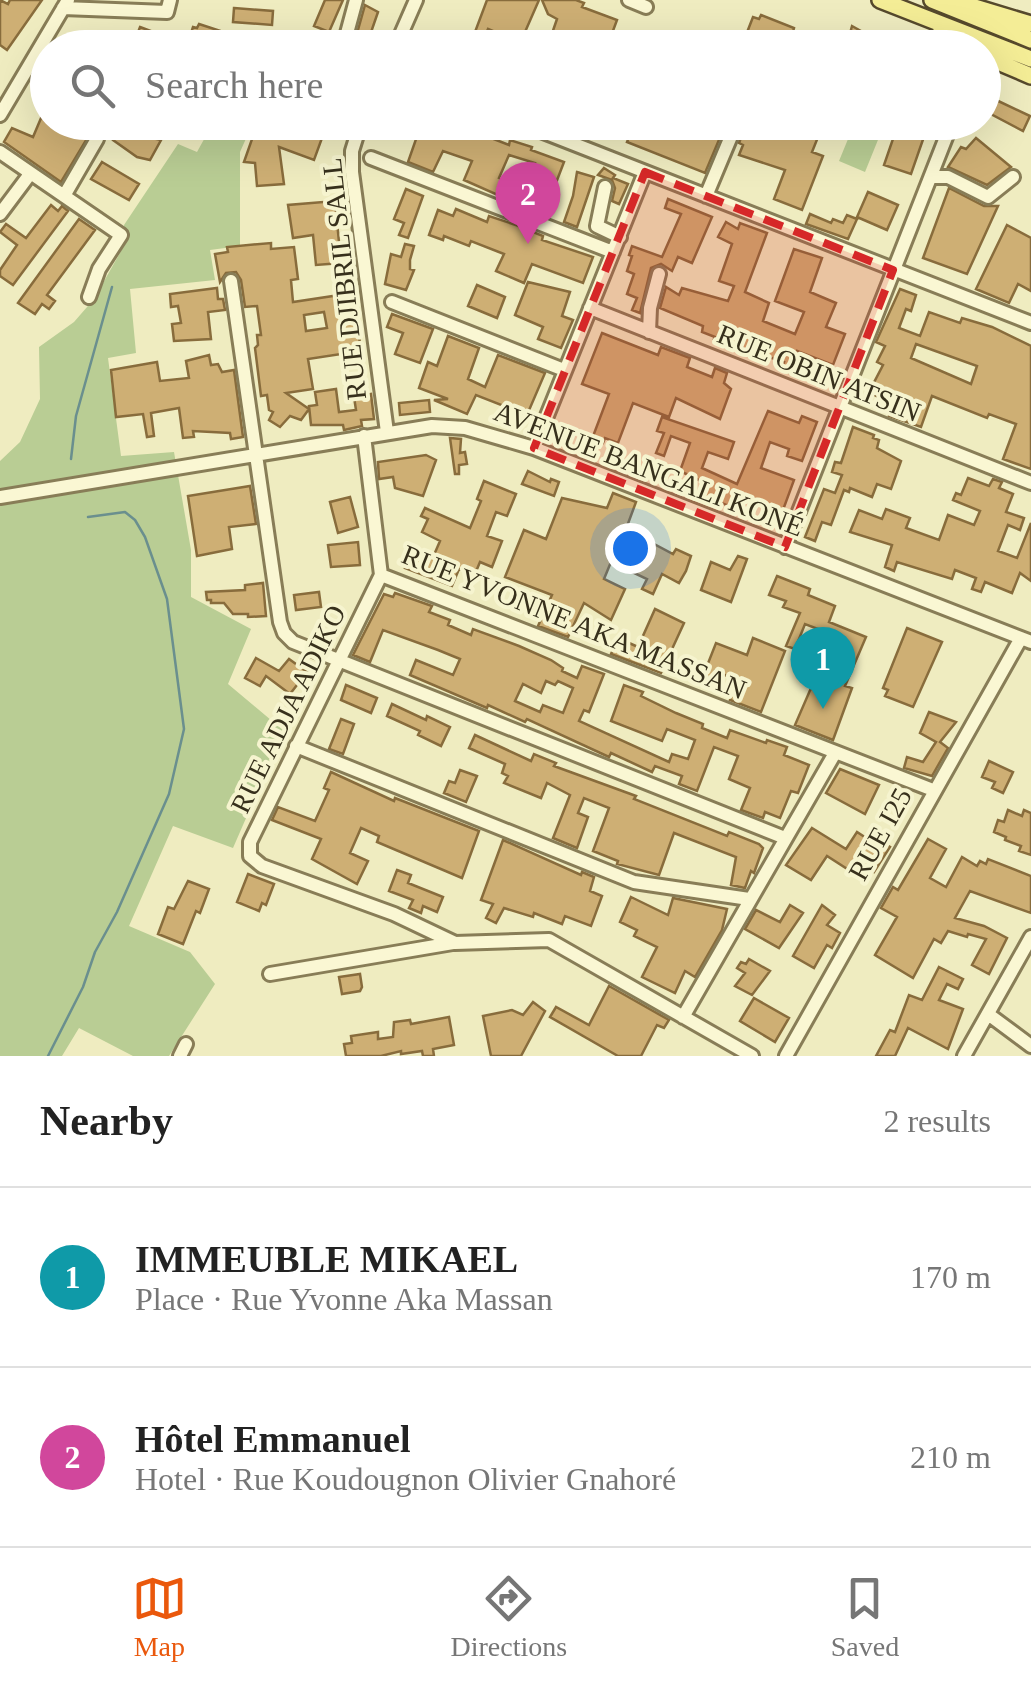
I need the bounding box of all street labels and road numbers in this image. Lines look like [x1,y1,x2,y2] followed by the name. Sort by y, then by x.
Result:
[316,156,372,402] street label: RUE DJIBRIL SALL
[713,318,925,428] street label: RUE OBIN ATSIN
[490,396,808,542] street label: AVENUE BANGALI KONÉ
[397,539,751,705] street label: RUE YVONNE AKA MASSAN
[224,600,352,818] street label: RUE ADJA ADIKO
[842,783,918,885] street label: RUE I25

